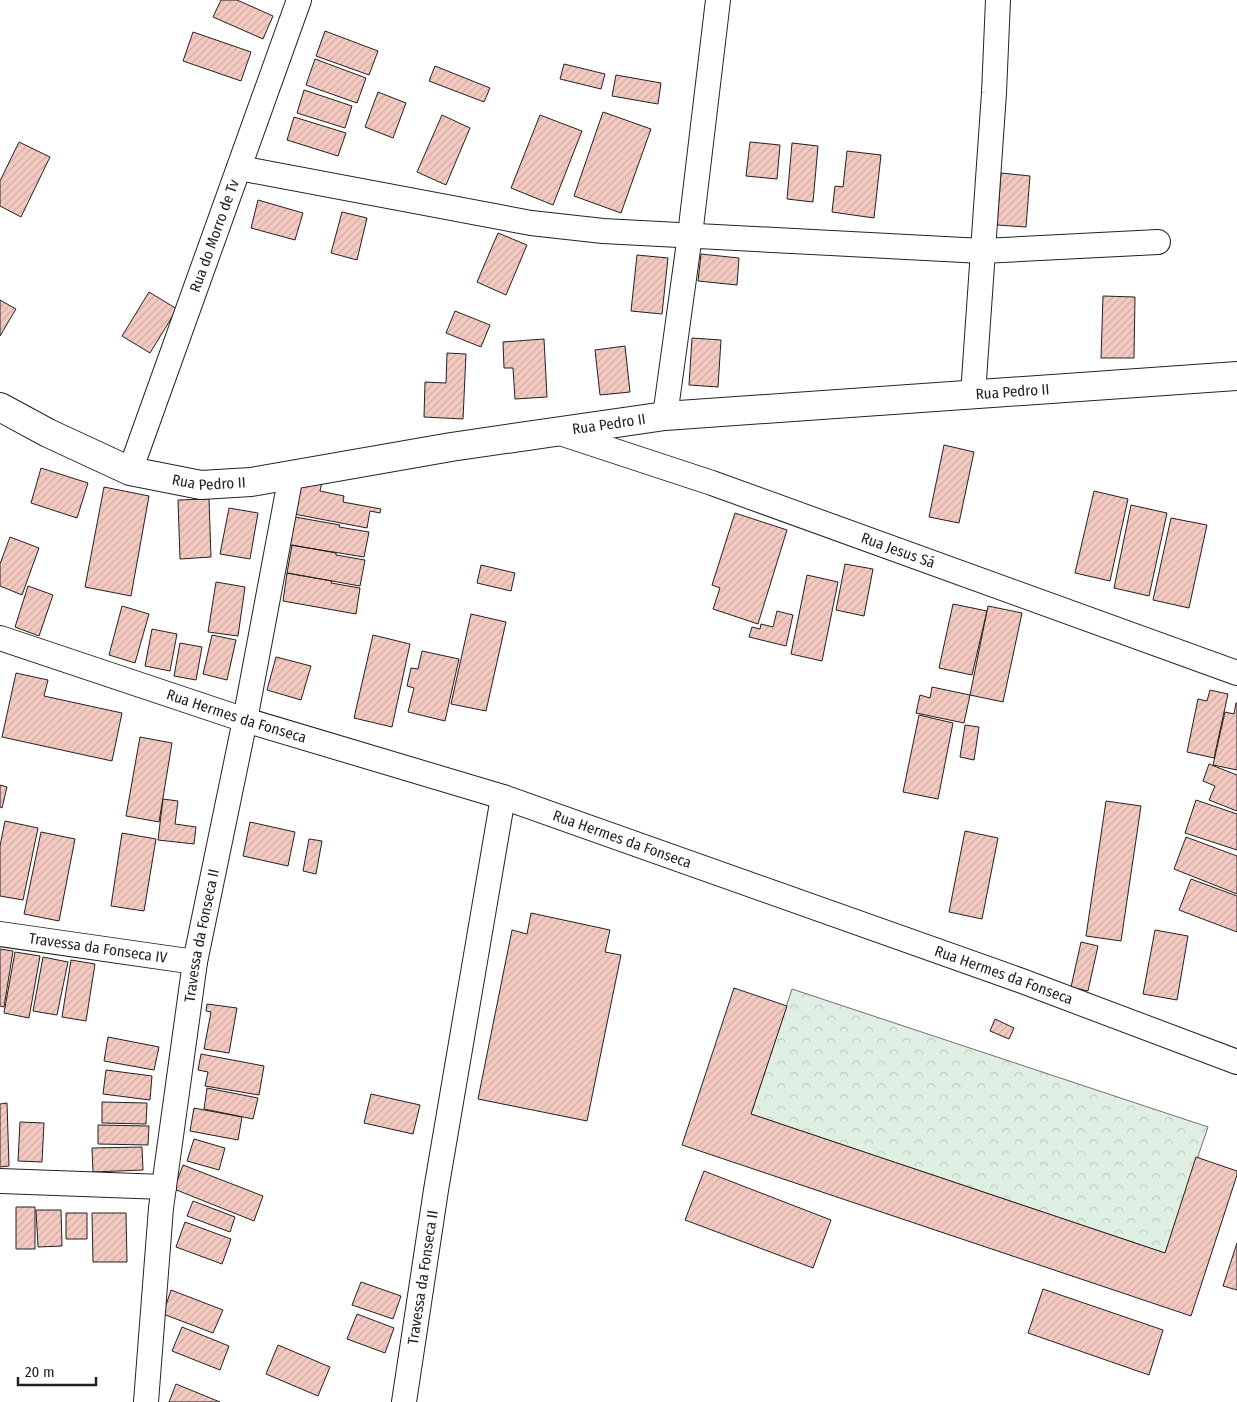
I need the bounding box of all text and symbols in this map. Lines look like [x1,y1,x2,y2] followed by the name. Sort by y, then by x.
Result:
[186,177,243,295] street label: Rua do Morro de Tv
[975,380,1050,403] street label: Rua Pedro II
[571,410,647,438] street label: Rua Pedro II
[171,471,246,494] street label: Rua Pedro II
[859,529,938,572] street label: Rua Jesus Sá
[164,685,308,747] street label: Rua Hermes da Fonseca
[550,806,694,872] street label: Rua Hermes da Fonseca
[181,867,223,1004] street label: Travessa da Fonseca II
[28,929,169,967] street label: Travessa da Fonseca IV
[932,942,1075,1008] street label: Rua Hermes da Fonseca
[404,1209,442,1346] street label: Travessa da Fonseca II
[18,1354,95,1386] scale bar
[25,1363,55,1381] text: 20 m

